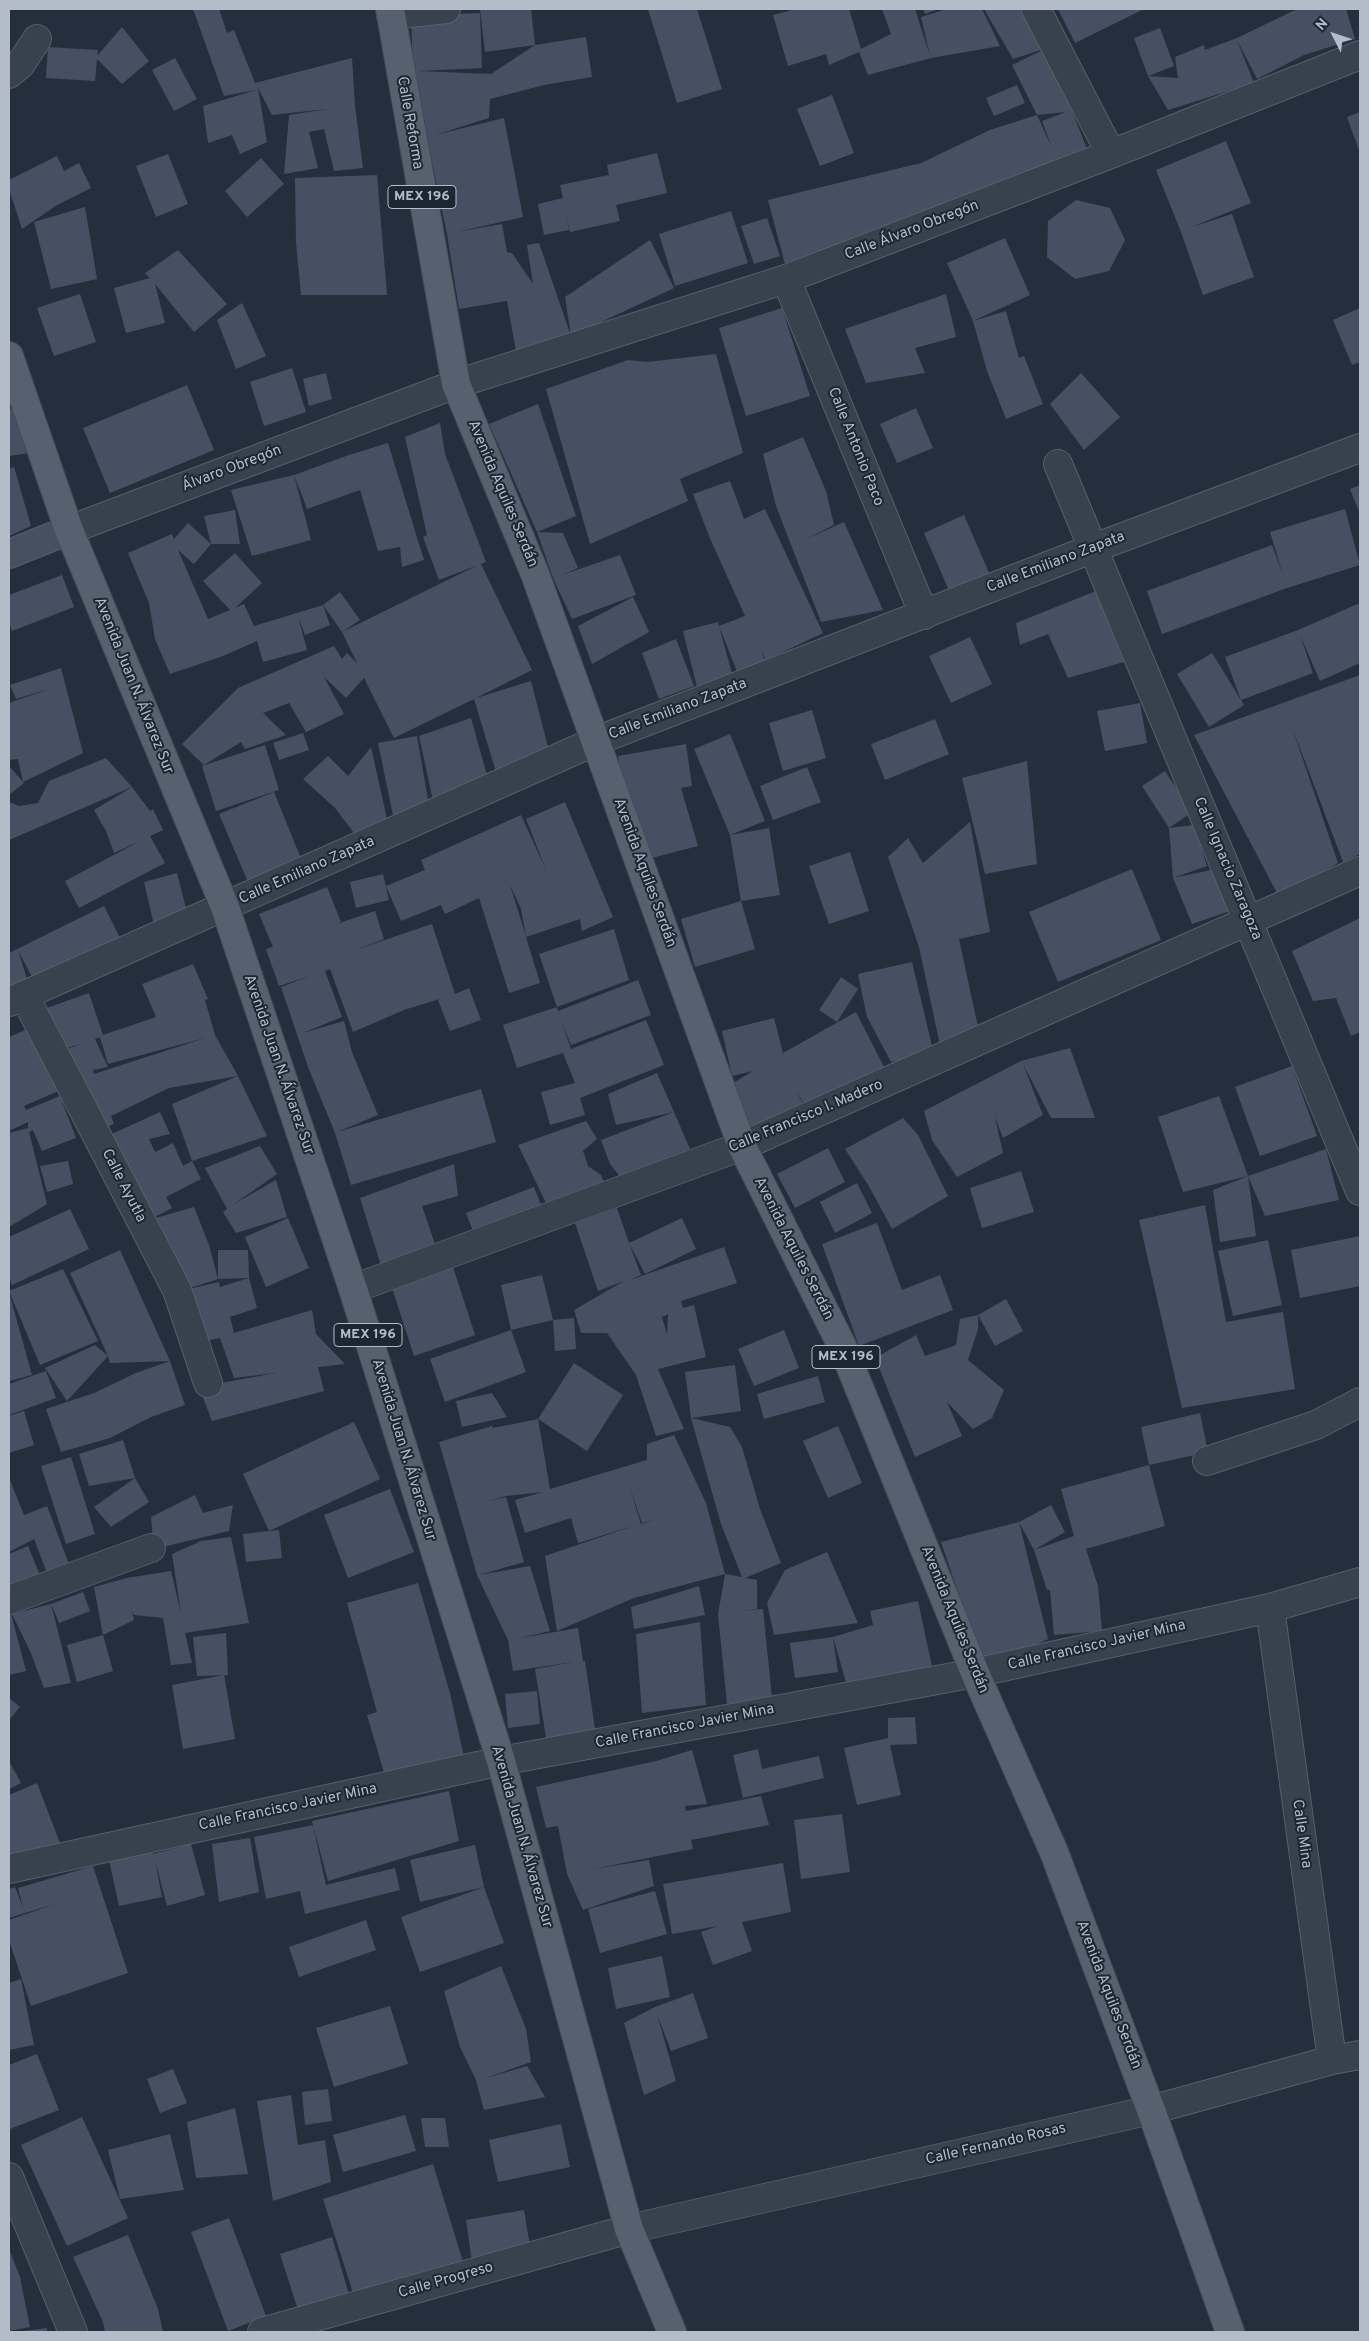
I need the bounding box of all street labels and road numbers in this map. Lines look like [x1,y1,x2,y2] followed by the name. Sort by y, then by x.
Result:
[392,75,426,171] street label: Calle Reforma
[388,186,456,208] road number: MEX 196
[842,197,982,265] street label: Calle Álvaro Obregón
[823,385,887,509] street label: Calle Antonio Paco
[463,418,541,570] street label: Avenida Aquiles Serdán
[180,442,284,496] street label: Álvaro Obregón
[984,528,1128,598] street label: Calle Emiliano Zapata
[89,595,177,777] street label: Avenida Juan N. Álvarez Sur
[606,675,750,745] street label: Calle Emiliano Zapata
[1189,795,1265,943] street label: Calle Ignacio Zaragoza
[609,796,679,950] street label: Avenida Aquiles Serdán
[236,833,378,909] street label: Calle Emiliano Zapata
[239,973,317,1157] street label: Avenida Juan N. Álvarez Sur
[726,1076,886,1158] street label: Calle Francisco I. Madero
[97,1146,149,1226] street label: Calle Ayutla
[749,1175,837,1323] street label: Avenida Aquiles Serdán
[334,1324,402,1346] road number: MEX 196
[812,1345,880,1368] road number: MEX 196
[367,1357,439,1543] street label: Avenida Juan N. Álvarez Sur
[916,1544,992,1696] street label: Avenida Aquiles Serdán
[1006,1617,1188,1675] street label: Calle Francisco Javier Mina
[594,1701,776,1753] street label: Calle Francisco Javier Mina
[486,1744,556,1930] street label: Avenida Juan N. Álvarez Sur
[197,1780,379,1836] street label: Calle Francisco Javier Mina
[1287,1798,1315,1870] street label: Calle Mina
[1071,1918,1145,2072] street label: Avenida Aquiles Serdán
[924,2120,1068,2170] street label: Calle Fernando Rosas
[397,2259,495,2303] street label: Calle Progreso

